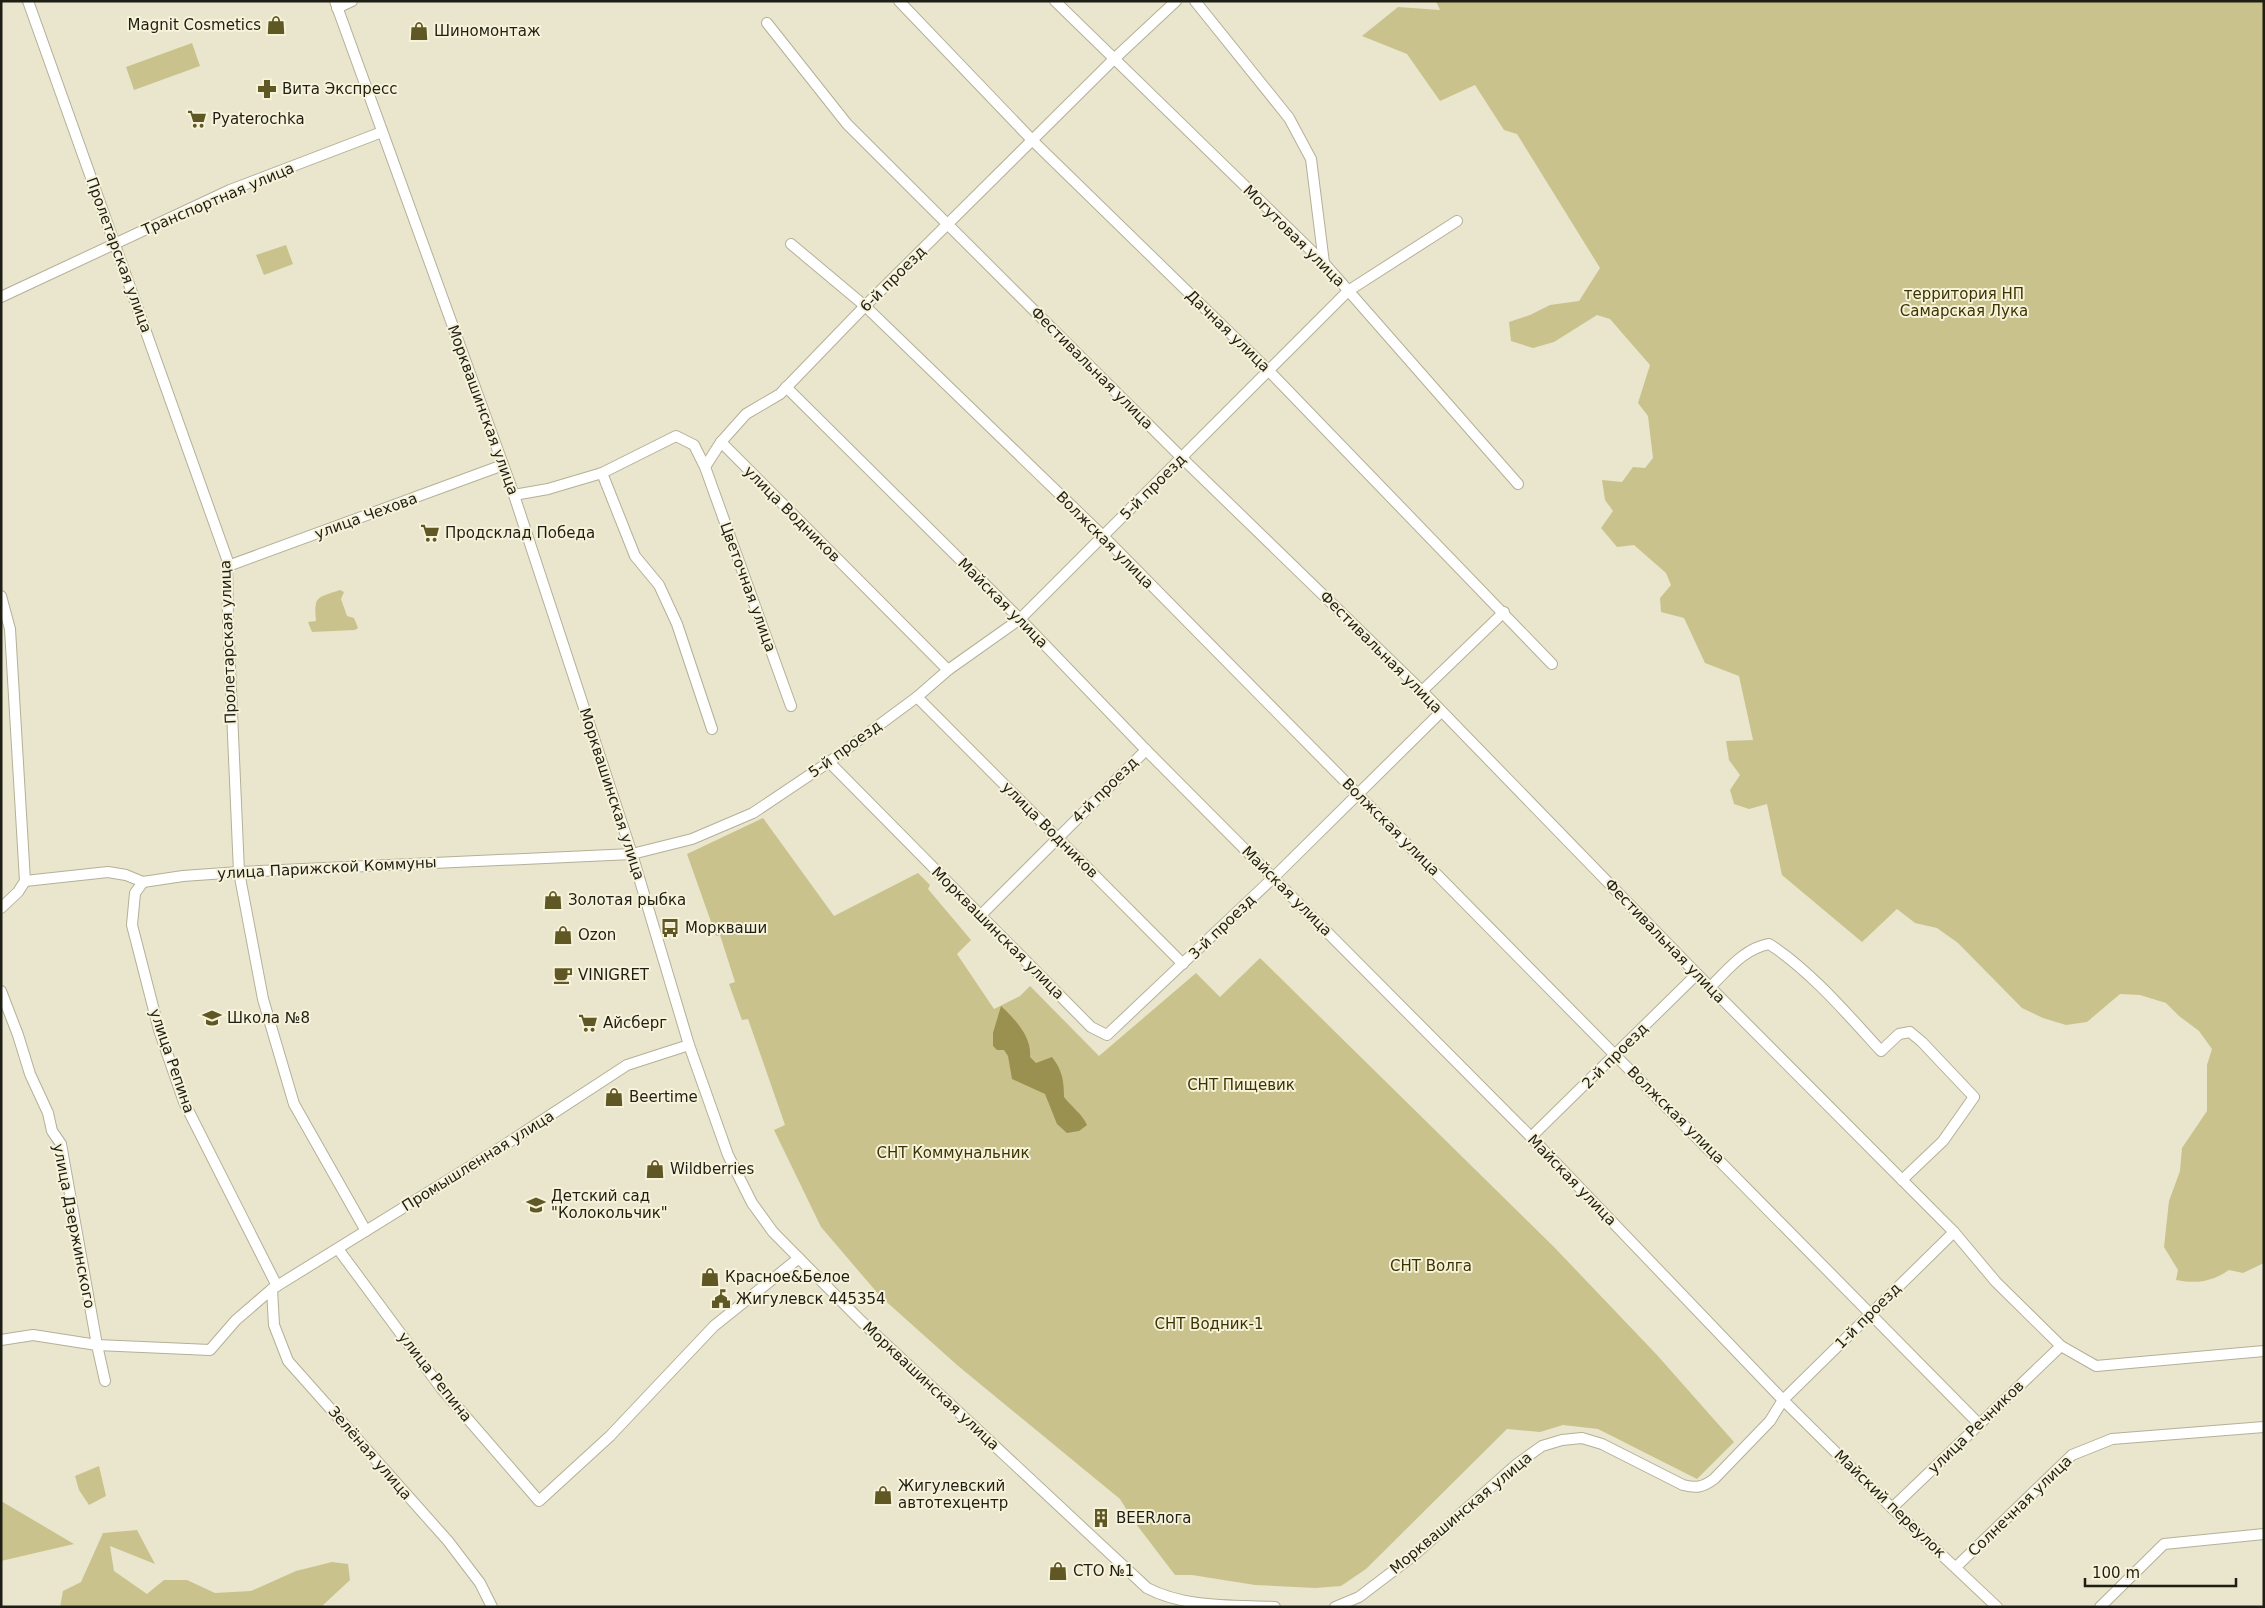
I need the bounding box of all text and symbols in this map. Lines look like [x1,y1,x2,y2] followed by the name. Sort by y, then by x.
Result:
[265,14,287,36] shop icon: Magnit Cosmetics
[128,16,261,34] place label: Magnit Cosmetics
[408,20,430,42] shop icon: Шиномонтаж
[434,22,541,40] place label: Шиномонтаж
[256,78,278,100] pharmacy icon: Вита Экспресс
[282,80,398,98] place label: Вита Экспресс
[186,108,208,130] supermarket icon: Pyaterochka
[212,110,305,128] place label: Pyaterochka
[138,159,297,240] street label: Транспортная улица
[82,175,156,335] street label: Пролетарская улица
[1239,181,1349,291] street label: Могутовая улица
[856,242,930,316] street label: 6-й проезд
[1900,285,2028,320] park label: территория НП Самарская Лука
[1182,286,1274,376] street label: Дачная улица
[1027,303,1157,433] street label: Фестивальная улица
[444,322,522,498] street label: Морквашинская улица
[1116,450,1190,524] street label: 5-й проезд
[740,462,844,566] street label: улица Водников
[1053,488,1157,592] street label: Волжская улица
[312,489,420,543] street label: улица Чехова
[716,520,780,654] street label: Цветочная улица
[419,522,441,544] supermarket icon: Продсклад Победа
[445,524,595,542] place label: Продсклад Победа
[954,554,1052,652] street label: Майская улица
[216,560,240,724] street label: Пролетарская улица
[1316,587,1446,717] street label: Фестивальная улица
[576,706,648,882] street label: Морквашинская улица
[805,717,885,781] street label: 5-й проезд
[1068,753,1142,827] street label: 4-й проезд
[1339,775,1443,879] street label: Волжская улица
[998,778,1102,882] street label: улица Водников
[1238,842,1336,940] street label: Майская улица
[217,853,437,883] street label: улица Парижской Коммуны
[928,863,1068,1003] street label: Морквашинская улица
[1601,875,1729,1007] street label: Фестивальная улица
[542,889,564,911] shop icon: Золотая рыбка
[568,891,686,909] place label: Золотая рыбка
[1185,891,1259,963] street label: 3-й проезд
[659,917,681,939] bus stop icon: Моркваши
[685,919,767,937] place label: Моркваши
[552,924,574,946] shop icon: Ozon
[578,926,616,944] place label: Ozon
[552,964,574,986] cafe icon: VINIGRET
[578,966,650,984] place label: VINIGRET
[146,1006,198,1116] street label: улица Репина
[201,1007,223,1029] school or university icon: Школа №8
[227,1009,310,1027] place label: Школа №8
[577,1012,599,1034] supermarket icon: Айсберг
[603,1014,667,1032] place label: Айсберг
[1578,1019,1652,1093] street label: 2-й проезд
[1624,1063,1728,1167] street label: Волжская улица
[1187,1076,1295,1094] park label: СНТ Пищевик
[603,1086,625,1108] shop icon: Beertime
[629,1088,698,1106] place label: Beertime
[399,1107,557,1215] street label: Промышленная улица
[1524,1131,1620,1229] street label: Майская улица
[49,1142,99,1310] street label: улица Дзержинского
[876,1144,1030,1162] park label: СНТ Коммунальник
[644,1158,666,1180] shop icon: Wildberries
[670,1160,755,1178] place label: Wildberries
[551,1187,668,1222] place label: Детский сад "Колокольчик"
[525,1194,547,1216] school or university icon: Детский сад "Колокольчик"
[1390,1257,1472,1275] park label: СНТ Волга
[699,1266,721,1288] shop icon: Красное&Белое
[725,1268,850,1286] place label: Красное&Белое
[1831,1279,1905,1353] street label: 1-й проезд
[710,1288,732,1310] public building icon: Жигулевск 445354
[736,1290,886,1308] place label: Жигулевск 445354
[1154,1315,1264,1333] park label: СНТ Водник-1
[859,1318,1003,1454] street label: Морквашинская улица
[394,1328,476,1426] street label: улица Репина
[1924,1377,2028,1477] street label: улица Речников
[324,1403,416,1503] street label: Зелёная улица
[1831,1446,1949,1562] street label: Майский переулок
[1386,1448,1536,1578] street label: Морквашинская улица
[1964,1452,2076,1560] street label: Солнечная улица
[898,1477,1008,1512] place label: Жигулевский автотехцентр
[872,1484,894,1506] shop icon: Жигулевский автотехцентр
[1090,1507,1112,1529] building icon: BEERлога
[1116,1509,1192,1527] place label: BEERлога
[2085,1556,2236,1588] scale bar
[1047,1560,1069,1582] shop icon: СТО №1
[1073,1562,1134,1580] place label: СТО №1
[2092,1564,2140,1582] text: 100 m

